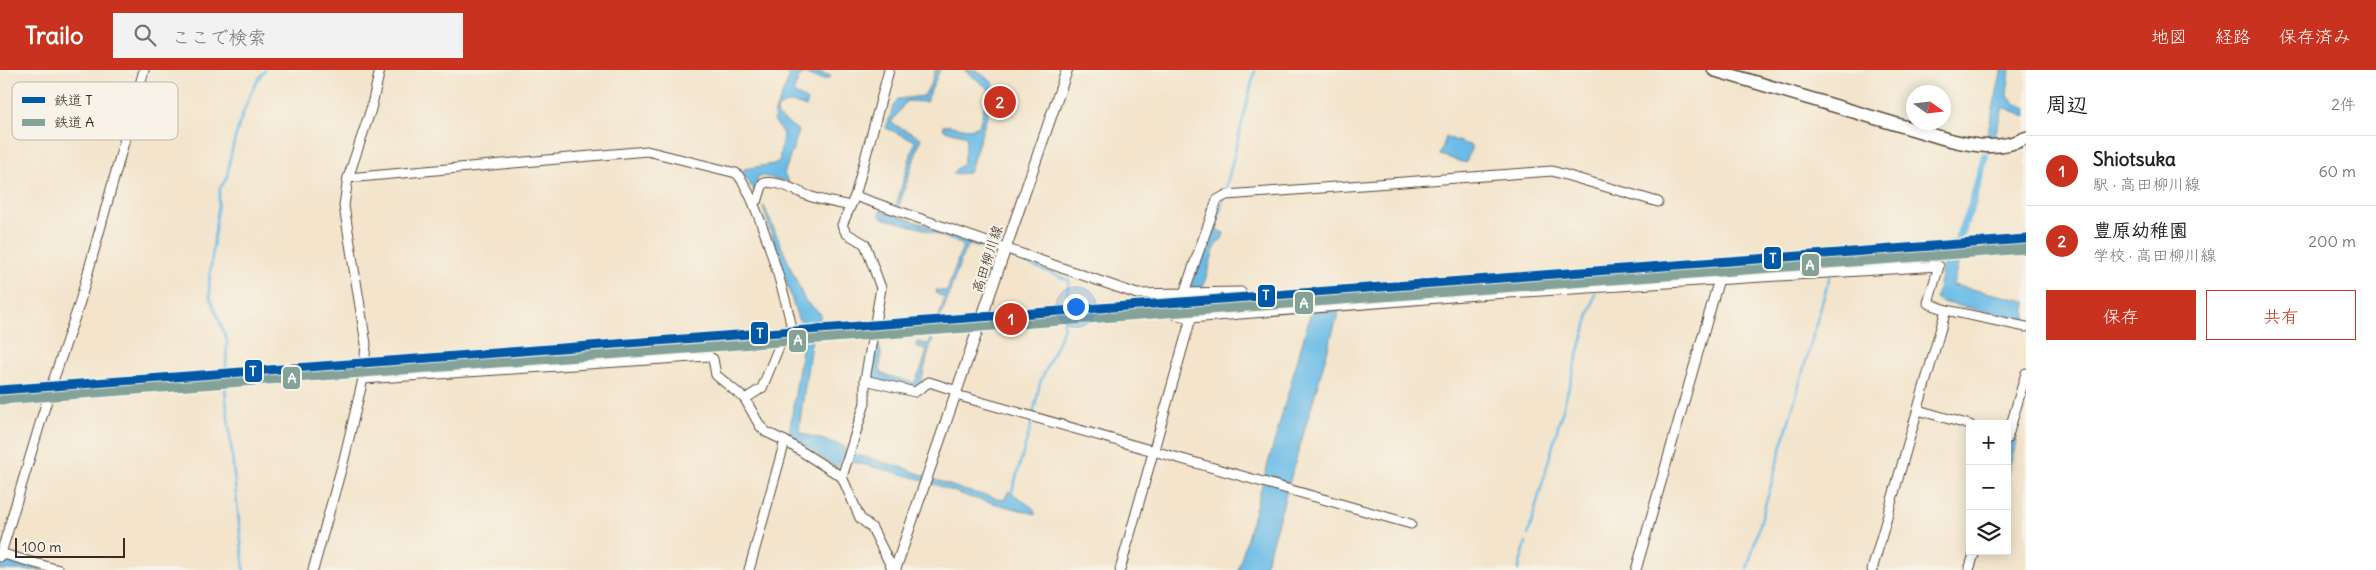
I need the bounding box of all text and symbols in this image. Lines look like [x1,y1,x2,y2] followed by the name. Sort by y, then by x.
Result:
[113,13,463,58] search box
[25,20,83,50] text: Trailo
[131,21,159,49] icon: search
[171,25,266,49] text: ここで検索
[2151,25,2187,48] text: 地図
[2215,25,2251,48] text: 経路
[2279,25,2351,48] text: 保存済み
[12,82,178,140] legend
[984,83,1016,121] pin: 2
[1906,85,1951,130] north arrow
[54,91,93,109] text: 鉄道 T
[2046,91,2088,118] text: 周辺
[2331,94,2356,114] text: 2件
[54,113,94,131] text: 鉄道 A
[2093,147,2176,171] text: Shiotsuka
[2059,161,2065,181] text: 1
[2318,161,2356,181] text: 60 m
[2093,174,2200,194] text: 駅 · 高田柳川線
[2093,218,2188,242] text: 豊原幼稚園
[968,223,1006,295] street label: 高田柳川線
[2058,231,2066,251] text: 2
[2308,231,2356,251] text: 200 m
[2093,245,2216,265] text: 学校 · 高田柳川線
[1763,246,1782,270] line badge: T
[1769,249,1777,267] text: T
[1801,253,1820,277] line badge: A
[1806,256,1815,274] text: A
[1257,284,1276,308] line badge: T
[1262,286,1270,304] text: T
[2046,290,2196,340] button: 保存
[2206,290,2356,340] button: 共有
[1294,291,1314,315] line badge: A
[1063,294,1089,320] your location
[1300,294,1309,312] text: A
[995,300,1027,338] pin: 1
[750,321,769,345] line badge: T
[756,324,764,342] text: T
[788,329,807,353] line badge: A
[794,331,803,349] text: A
[244,359,263,383] line badge: T
[249,362,257,380] text: T
[282,366,301,390] line badge: A
[288,369,297,387] text: A
[1966,420,2011,555] map controls
[1966,420,2011,465] button: +
[1966,465,2011,510] button: −
[1966,510,2011,555] button: layers
[15,535,125,558] scale bar
[22,538,62,556] text: 100 m

